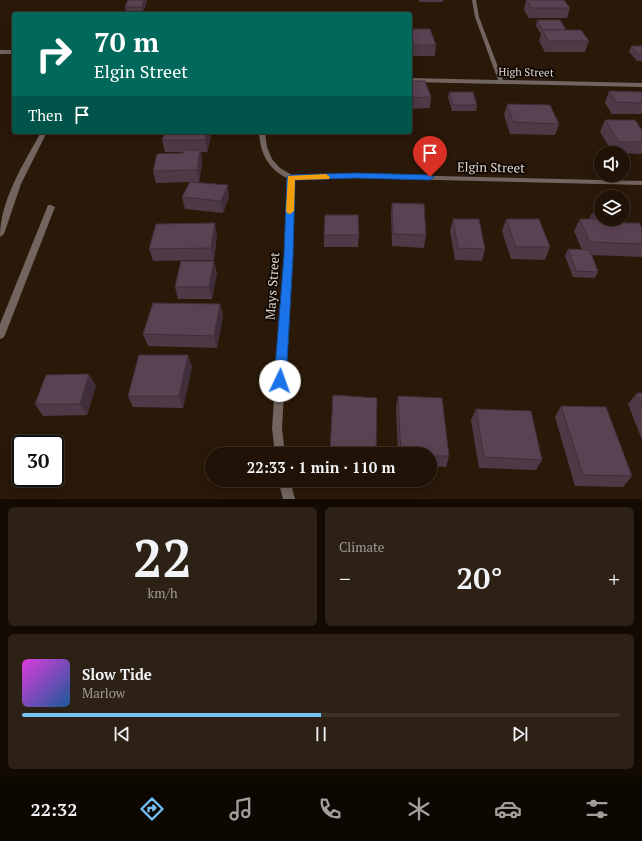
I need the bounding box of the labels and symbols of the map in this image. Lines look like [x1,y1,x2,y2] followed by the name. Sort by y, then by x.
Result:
[498,65,554,79] street label: High Street
[413,136,447,177] pin
[457,157,525,177] street label: Elgin Street
[261,251,283,320] street label: Mays Street
[259,360,301,402] position arrow
[12,435,64,487] speed limit sign: 30

